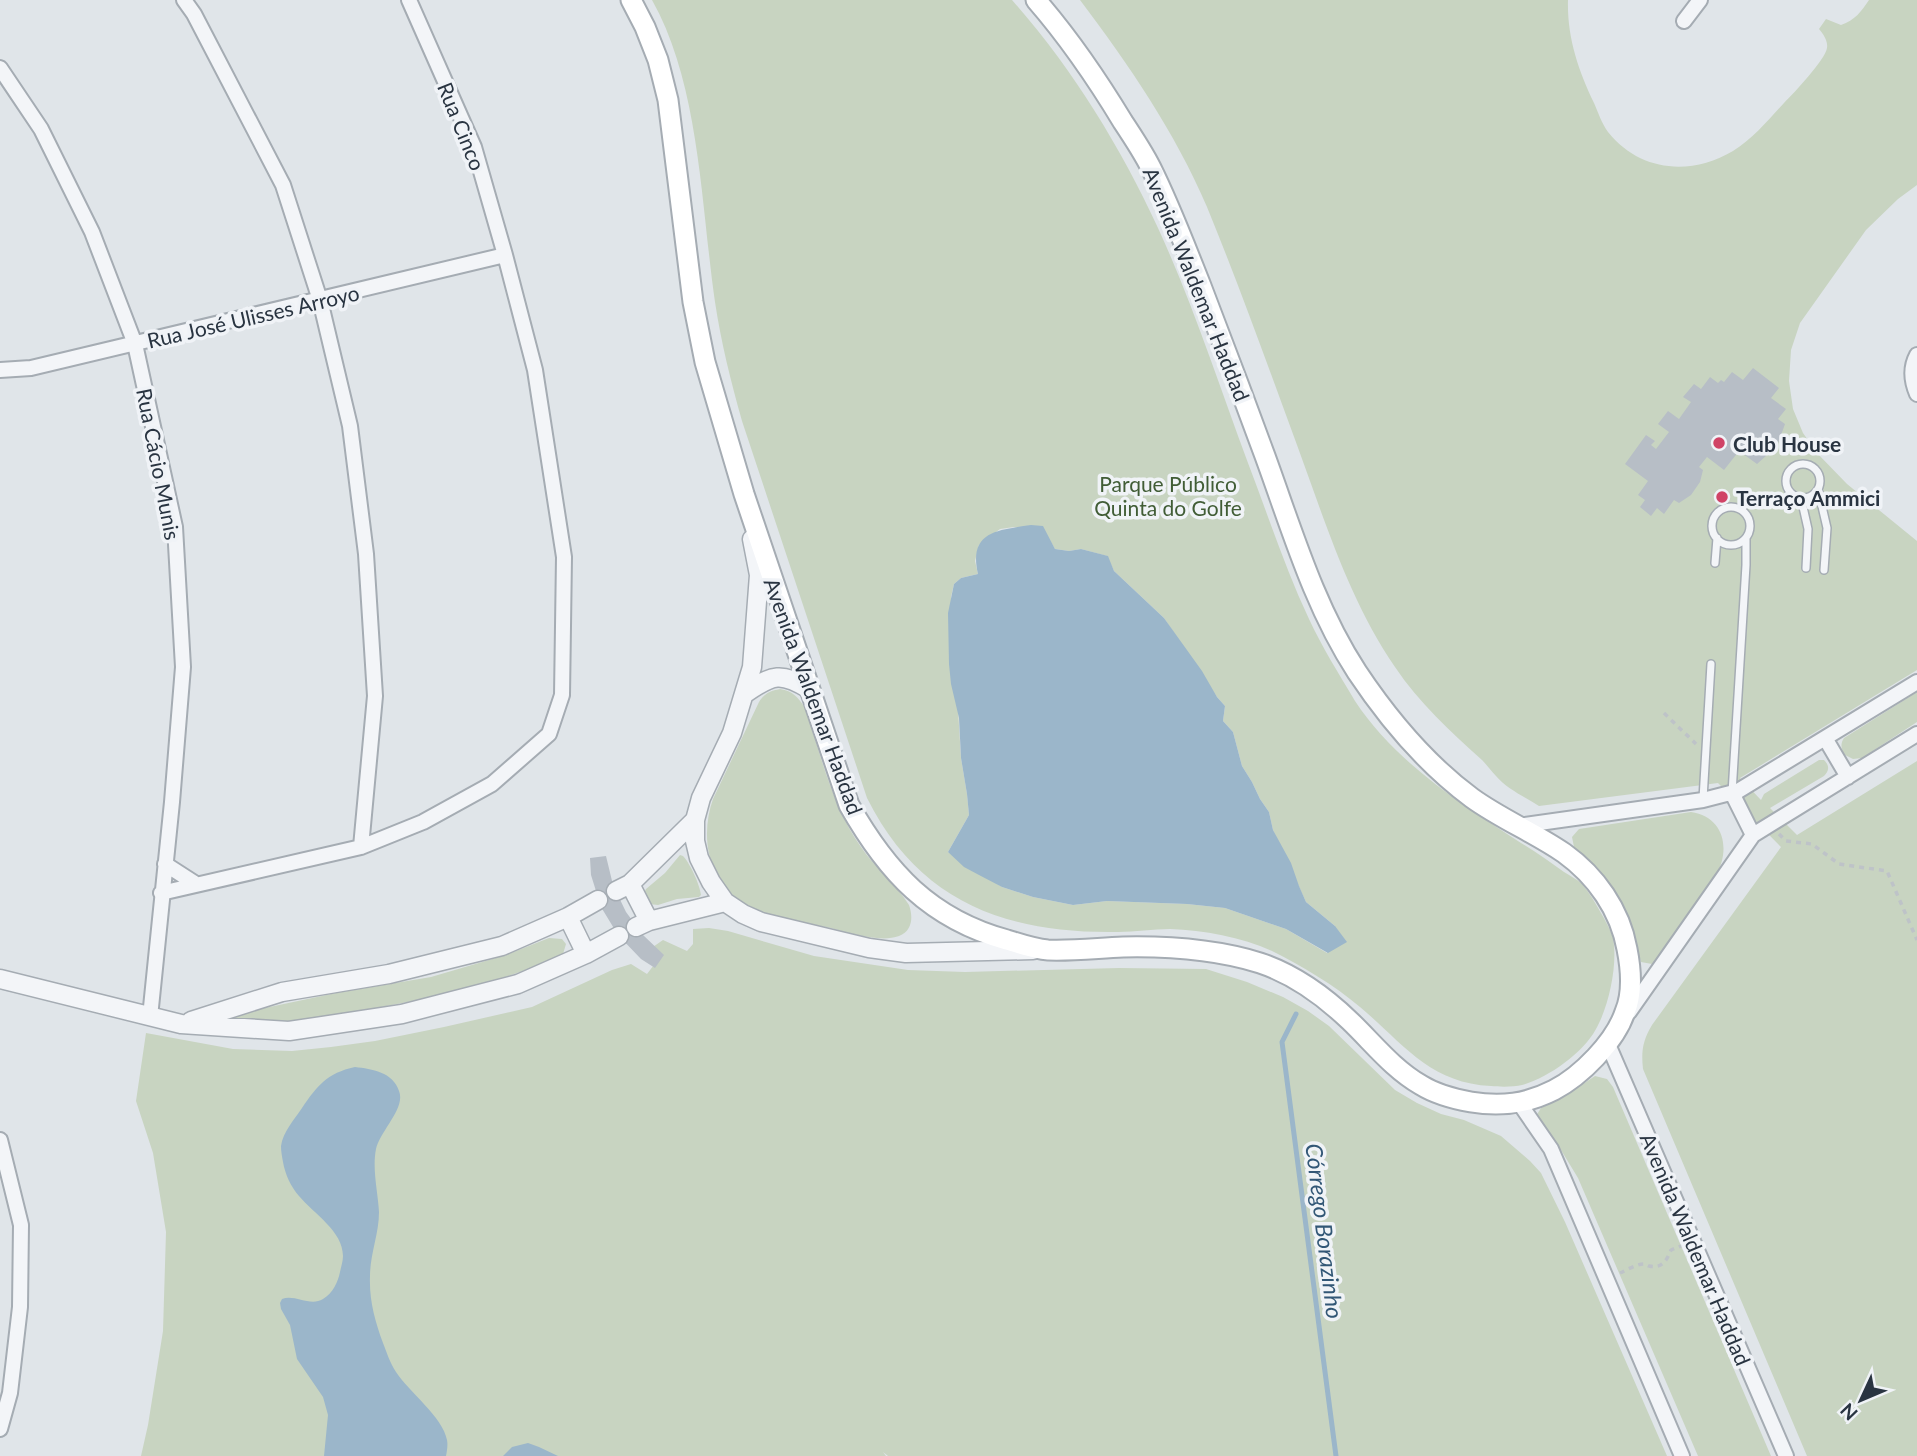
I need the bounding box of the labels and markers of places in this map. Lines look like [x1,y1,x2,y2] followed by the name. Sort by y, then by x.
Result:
[1733,431,1841,456] place label: Club House
[1711,435,1727,451] marker: Club House
[1736,485,1880,510] place label: Terraço Ammici
[1714,489,1730,505] marker: Terraço Ammici

